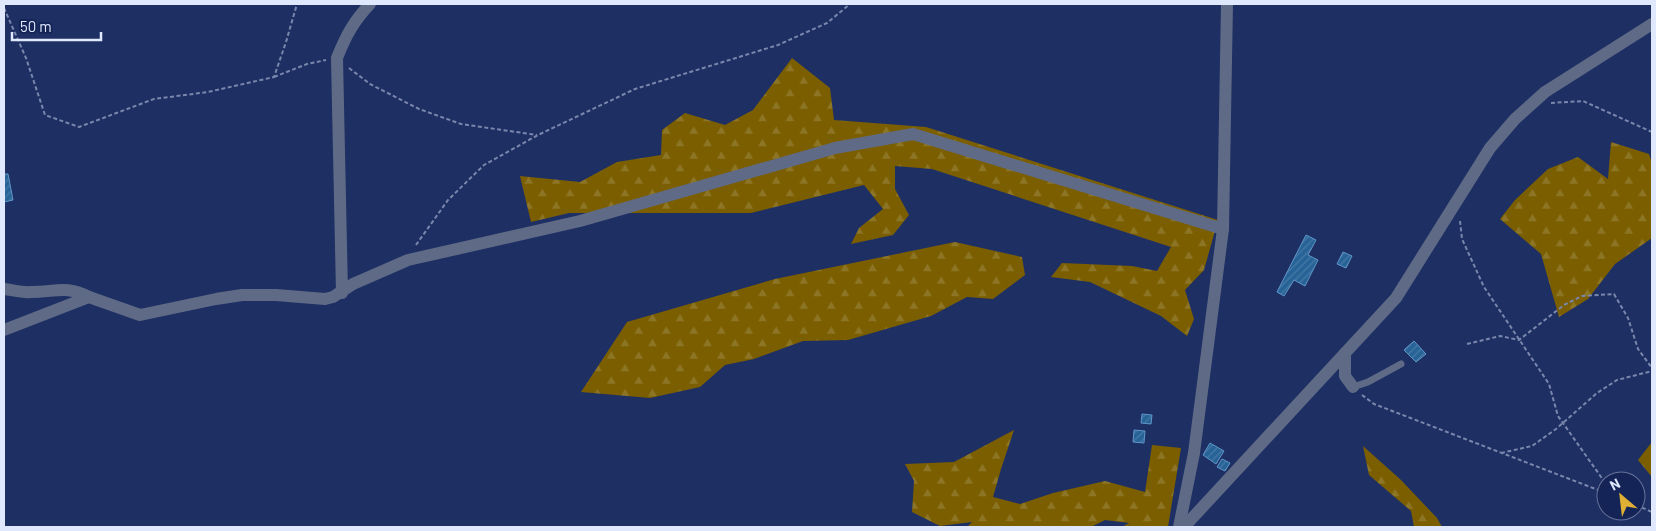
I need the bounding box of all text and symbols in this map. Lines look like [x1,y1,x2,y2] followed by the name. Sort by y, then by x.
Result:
[12,10,101,42] scale bar
[20,17,52,35] text: 50 m
[1596,471,1646,521] north arrow
[1607,474,1623,494] text: N

